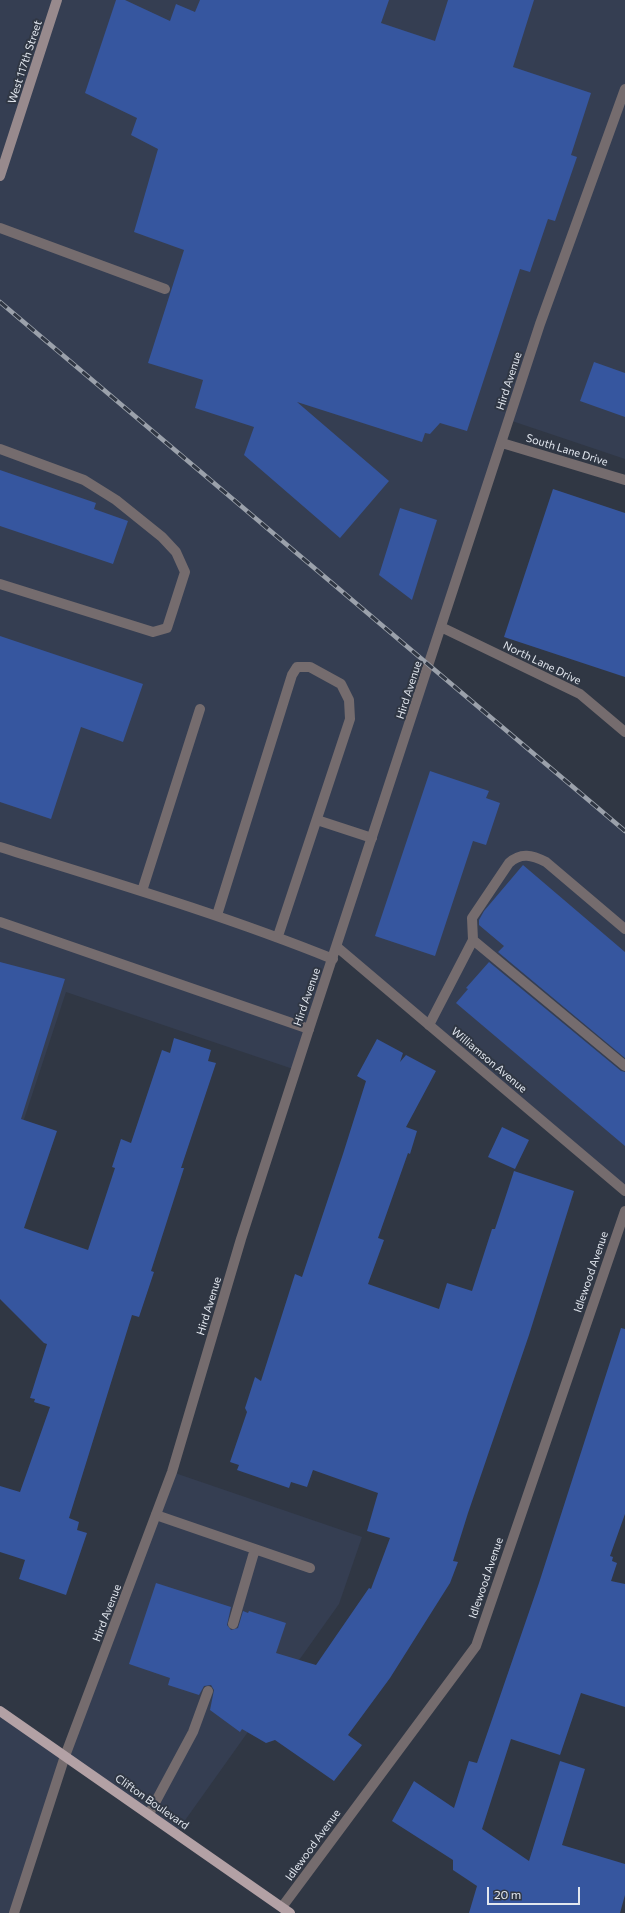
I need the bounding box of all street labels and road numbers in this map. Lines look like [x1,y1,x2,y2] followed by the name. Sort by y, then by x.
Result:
[5,19,45,105] street label: West 117th Street
[493,350,525,412] street label: Hird Avenue
[524,431,610,469] street label: South Lane Drive
[501,638,583,688] street label: North Lane Drive
[393,659,425,721] street label: Hird Avenue
[291,966,323,1028] street label: Hird Avenue
[449,1025,529,1095] street label: Williamson Avenue
[571,1230,611,1314] street label: Idlewood Avenue
[194,1275,224,1337] street label: Hird Avenue
[466,1536,506,1620] street label: Idlewood Avenue
[90,1582,124,1644] street label: Hird Avenue
[113,1772,191,1832] street label: Clifton Boulevard
[283,1807,343,1883] street label: Idlewood Avenue

